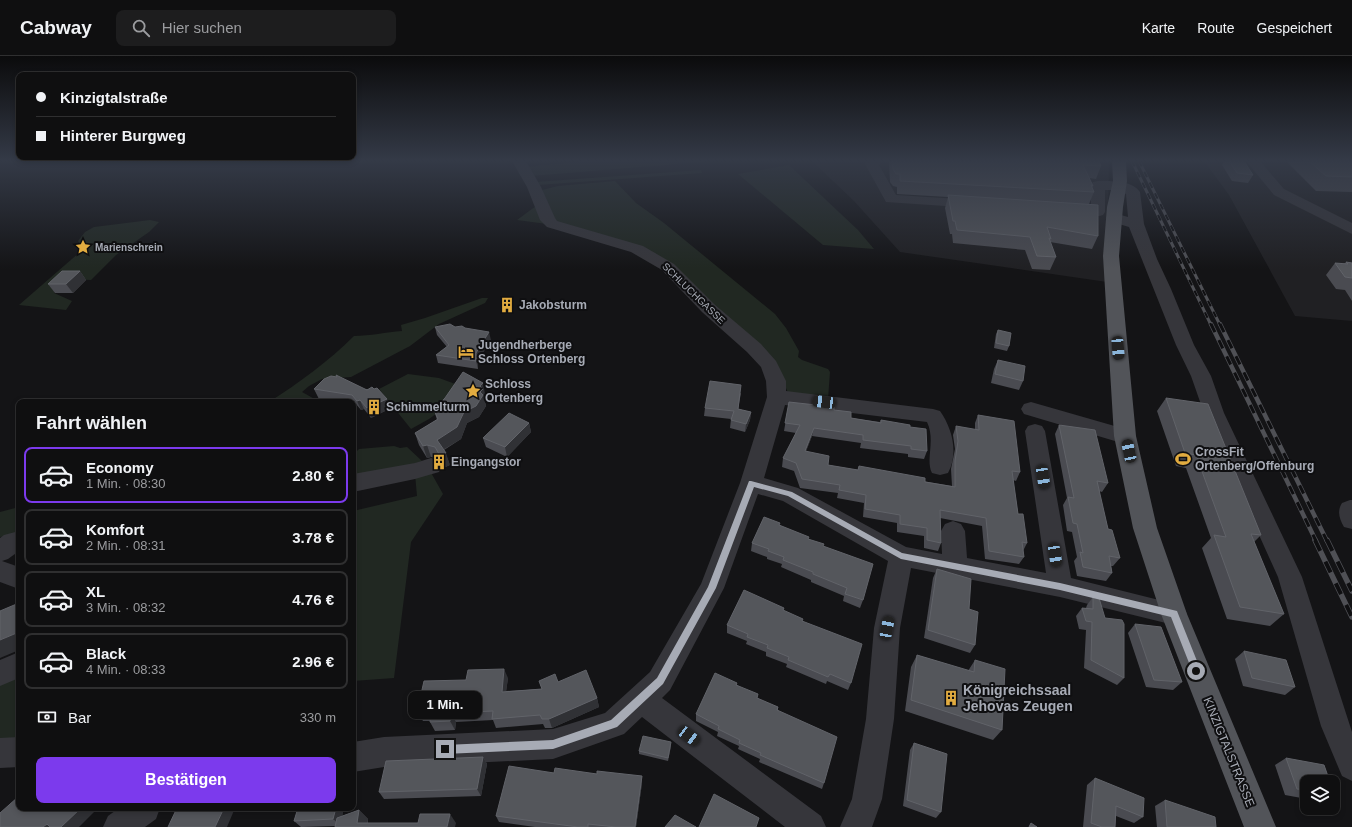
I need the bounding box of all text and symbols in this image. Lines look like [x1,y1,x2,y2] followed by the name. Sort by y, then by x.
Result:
[116,10,396,46] search box
[20,17,92,38] text: Cabway
[130,17,152,39] icon: search
[162,19,242,36] text: Hier suchen
[1142,20,1175,36] text: Karte
[1197,20,1235,36] text: Route
[1257,20,1332,36] text: Gespeichert
[60,89,168,106] text: Kinzigtalstraße
[60,127,186,144] text: Hinterer Burgweg
[74,238,92,256] place icon: Marienschrein
[95,242,163,253] place label: Marienschrein
[660,261,727,326] street label: SCHLUCHGASSE
[498,296,516,314] building icon: Jakobsturm
[519,298,587,312] place label: Jakobsturm
[1111,336,1125,360] car
[478,338,585,366] place label: Jugendherberge Schloss Ortenberg
[457,343,475,361] hotel icon: Jugendherberge Schloss Ortenberg
[485,377,543,405] place label: Schloss Ortenberg
[464,382,482,400] place icon: Schloss Ortenberg
[811,395,837,409] car
[365,398,383,416] building icon: Schimmelturm
[386,400,469,414] place label: Schimmelturm
[36,413,147,433] text: Fahrt wählen
[1121,438,1137,464] car
[1195,445,1314,473] place label: CrossFit Ortenberg/Offenburg
[1174,450,1192,468] sports icon: CrossFit Ortenberg/Offenburg
[430,453,448,471] building icon: Eingangstor
[451,455,521,469] place label: Eingangstor
[38,457,74,493] icon: car
[86,459,154,476] text: Economy
[1035,464,1051,490] car
[292,467,334,484] text: 2.80 €
[86,476,166,491] text: 1 Min. · 08:30
[38,519,74,555] icon: car
[86,521,144,538] text: Komfort
[292,529,334,546] text: 3.78 €
[86,538,166,553] text: 2 Min. · 08:31
[1047,542,1063,568] car
[38,581,74,617] icon: car
[86,583,105,600] text: XL
[292,591,334,608] text: 4.76 €
[86,600,166,615] text: 3 Min. · 08:32
[879,615,895,641] car
[38,643,74,679] icon: car
[86,645,126,662] text: Black
[292,653,334,670] text: 2.96 €
[86,662,166,677] text: 4 Min. · 08:33
[1187,662,1205,680] route start
[963,682,1073,714] place label: Königreichssaal Jehovas Zeugen
[942,689,960,707] building icon: Königreichssaal Jehovas Zeugen
[408,691,482,719] callout: 1 Min.
[1201,695,1257,809] street label: KINZIGTALSTRASSE
[427,697,463,712] text: 1 Min.
[36,706,58,728] icon: cash
[68,709,91,726] text: Bar
[300,710,336,725] text: 330 m
[676,724,702,748] car
[436,740,454,758] route end
[36,757,336,803] button: Bestätigen
[1300,775,1340,815] map controls
[1300,775,1340,815] button: layers

